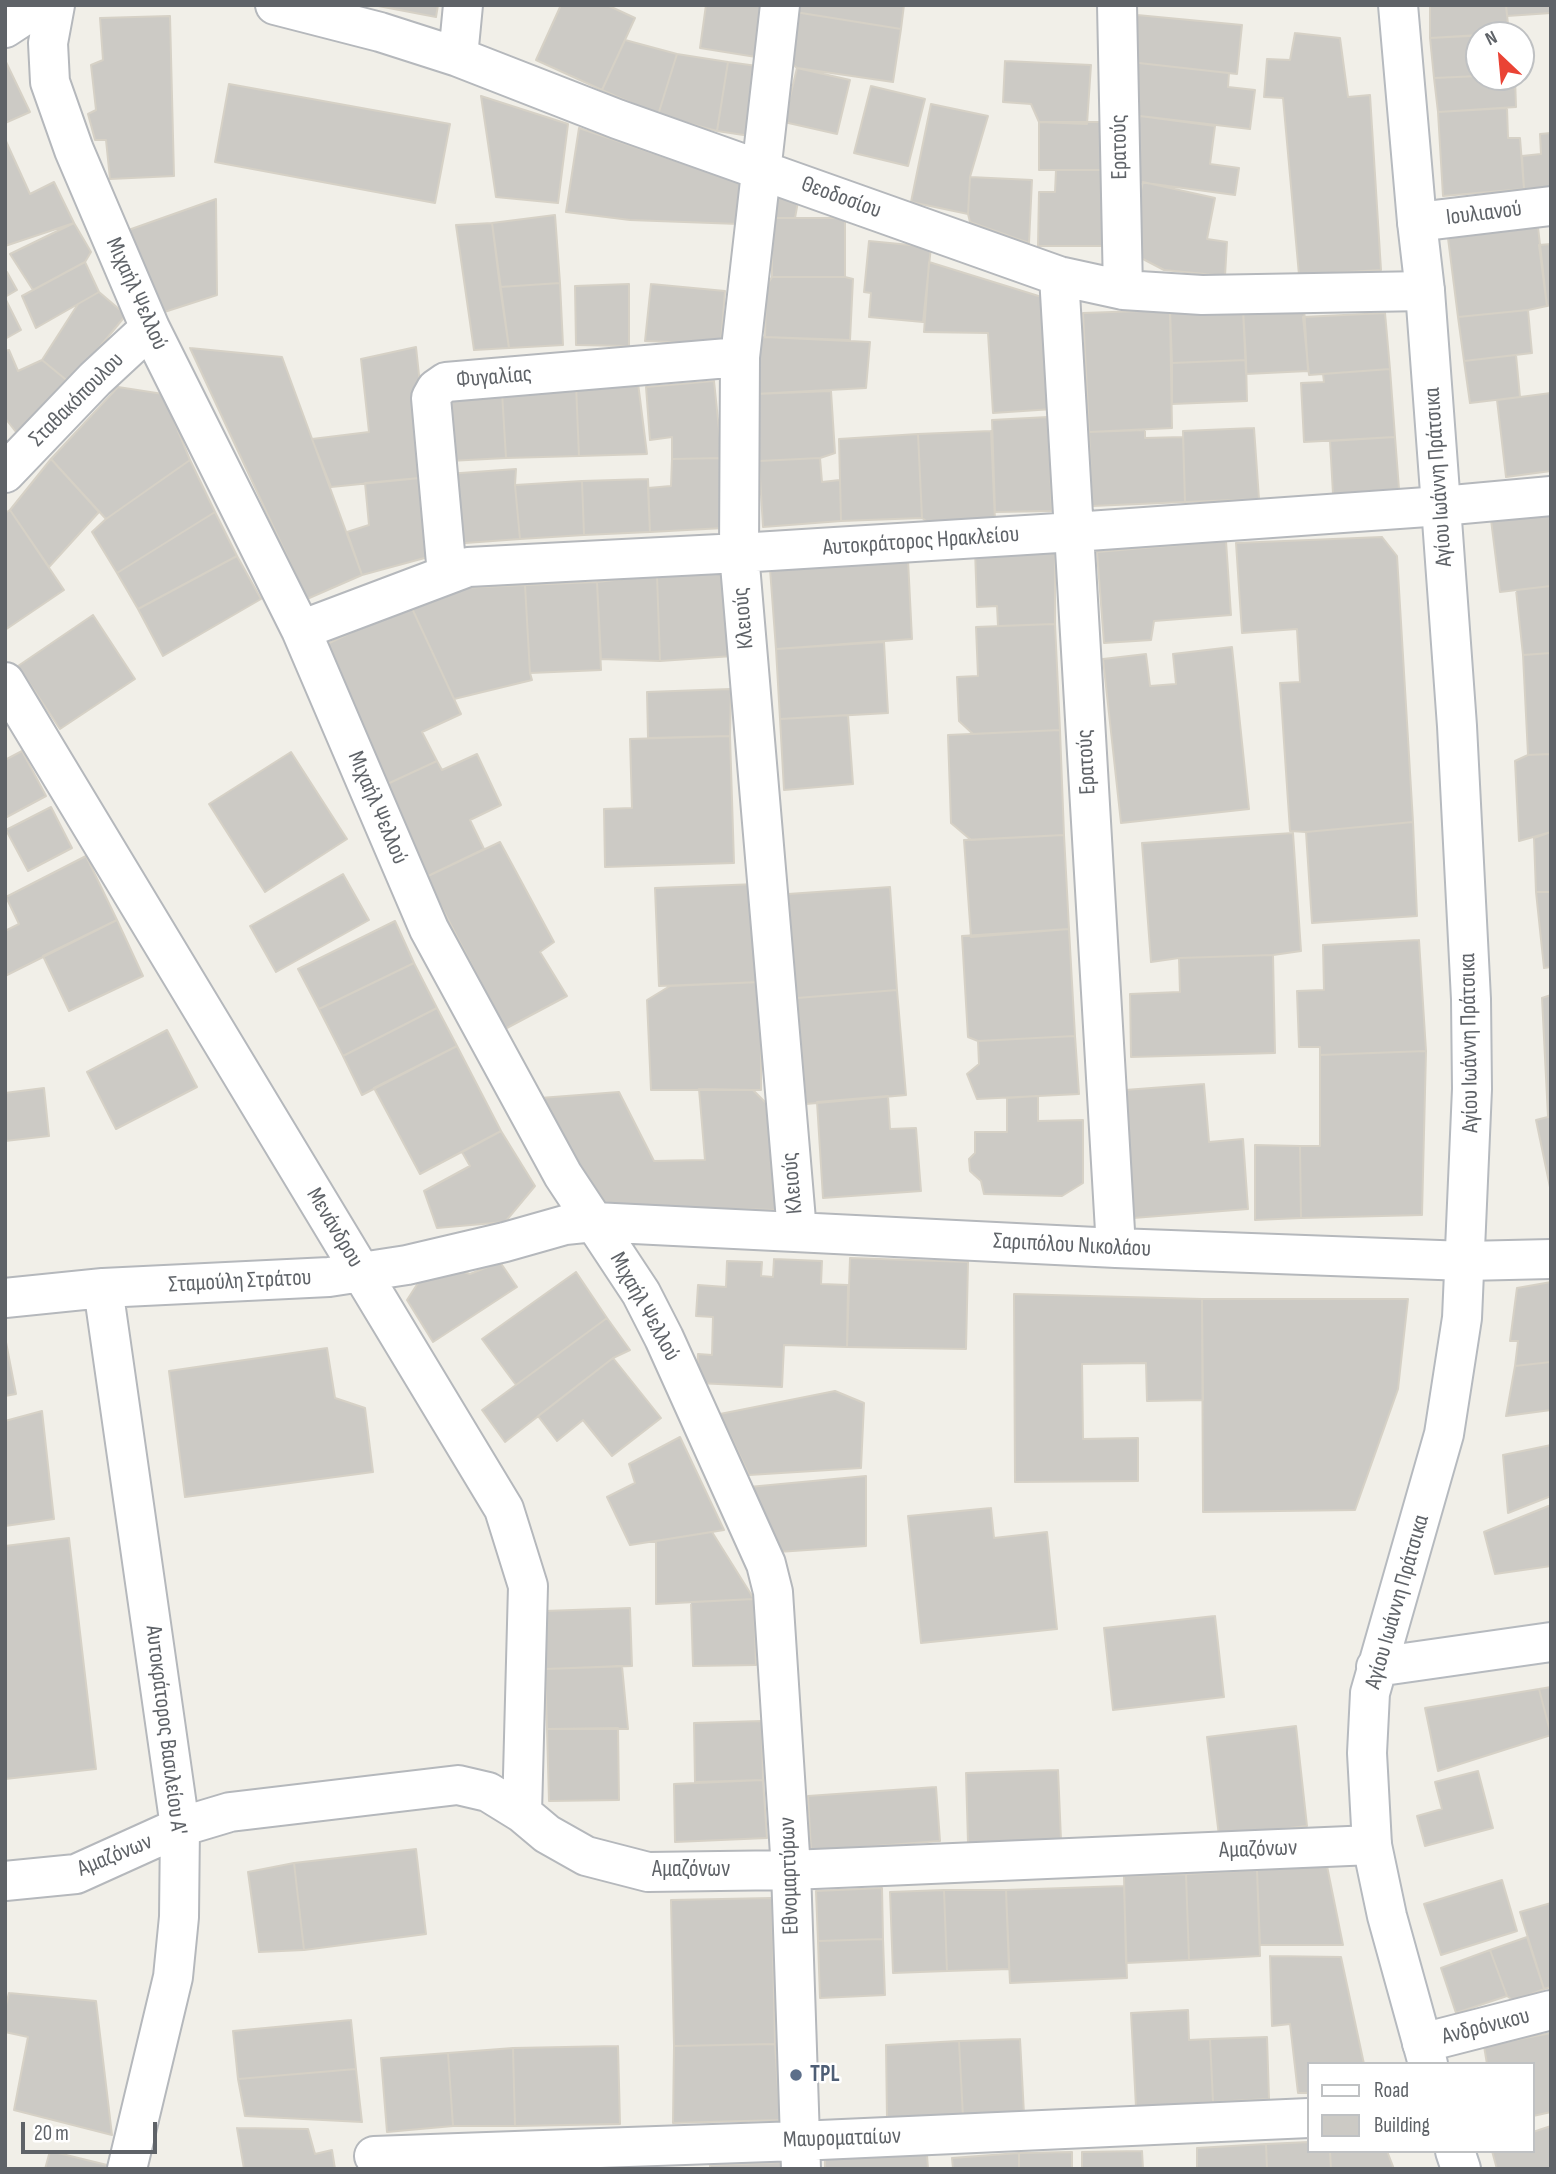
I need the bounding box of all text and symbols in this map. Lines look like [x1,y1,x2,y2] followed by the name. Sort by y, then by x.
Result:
[1465,21,1535,91] north arrow
[1482,26,1501,51] text: N
[1106,114,1134,180] street label: Ερατούς
[797,171,885,225] street label: Θεοδοσίου
[1445,196,1523,232] street label: Ιουλιανού
[99,234,173,354] street label: Μιχαήλ Ψελλού
[24,347,130,453] street label: Σταθακόπουλου
[455,361,533,395] street label: Φυγαλίας
[1419,386,1459,568] street label: Αγίου Ιωάννη Πράτσικα
[822,521,1020,563] street label: Αυτοκράτορος Ηρακλείου
[728,586,760,650] street label: Κλειούς
[1072,729,1102,795] street label: Ερατούς
[341,747,413,869] street label: Μιχαήλ Ψελλού
[1455,953,1485,1133] street label: Αγίου Ιωάννη Πράτσικα
[777,1151,809,1215] street label: Κλειούς
[300,1183,368,1273] street label: Μενάνδρου
[992,1228,1152,1264] street label: Σαριπόλου Νικολάου
[603,1248,685,1366] street label: Μιχαήλ Ψελλού
[168,1264,312,1300] street label: Σταμούλη Στράτου
[1360,1512,1436,1692] street label: Αγίου Ιωάννη Πράτσικα
[138,1624,192,1836] street label: Αυτοκράτορος Βασιλείου A'
[774,1817,806,1935] street label: Εθνομαρτύρων
[74,1829,156,1883] street label: Αμαζόνων
[1218,1835,1298,1865] street label: Αμαζόνων
[652,1856,730,1884] street label: Αμαζόνων
[1439,2003,1533,2051] street label: Ανδρόνικου
[810,2061,839,2089] place label: TPL
[1308,2062,1535,2153] legend
[788,2067,804,2083] marker: TPL
[1374,2078,1409,2103] text: Road
[24,2108,161,2152] scale bar
[1374,2113,1430,2138] text: Building
[34,2121,69,2146] text: 20 m
[783,2123,901,2155] street label: Μαυροματαίων

